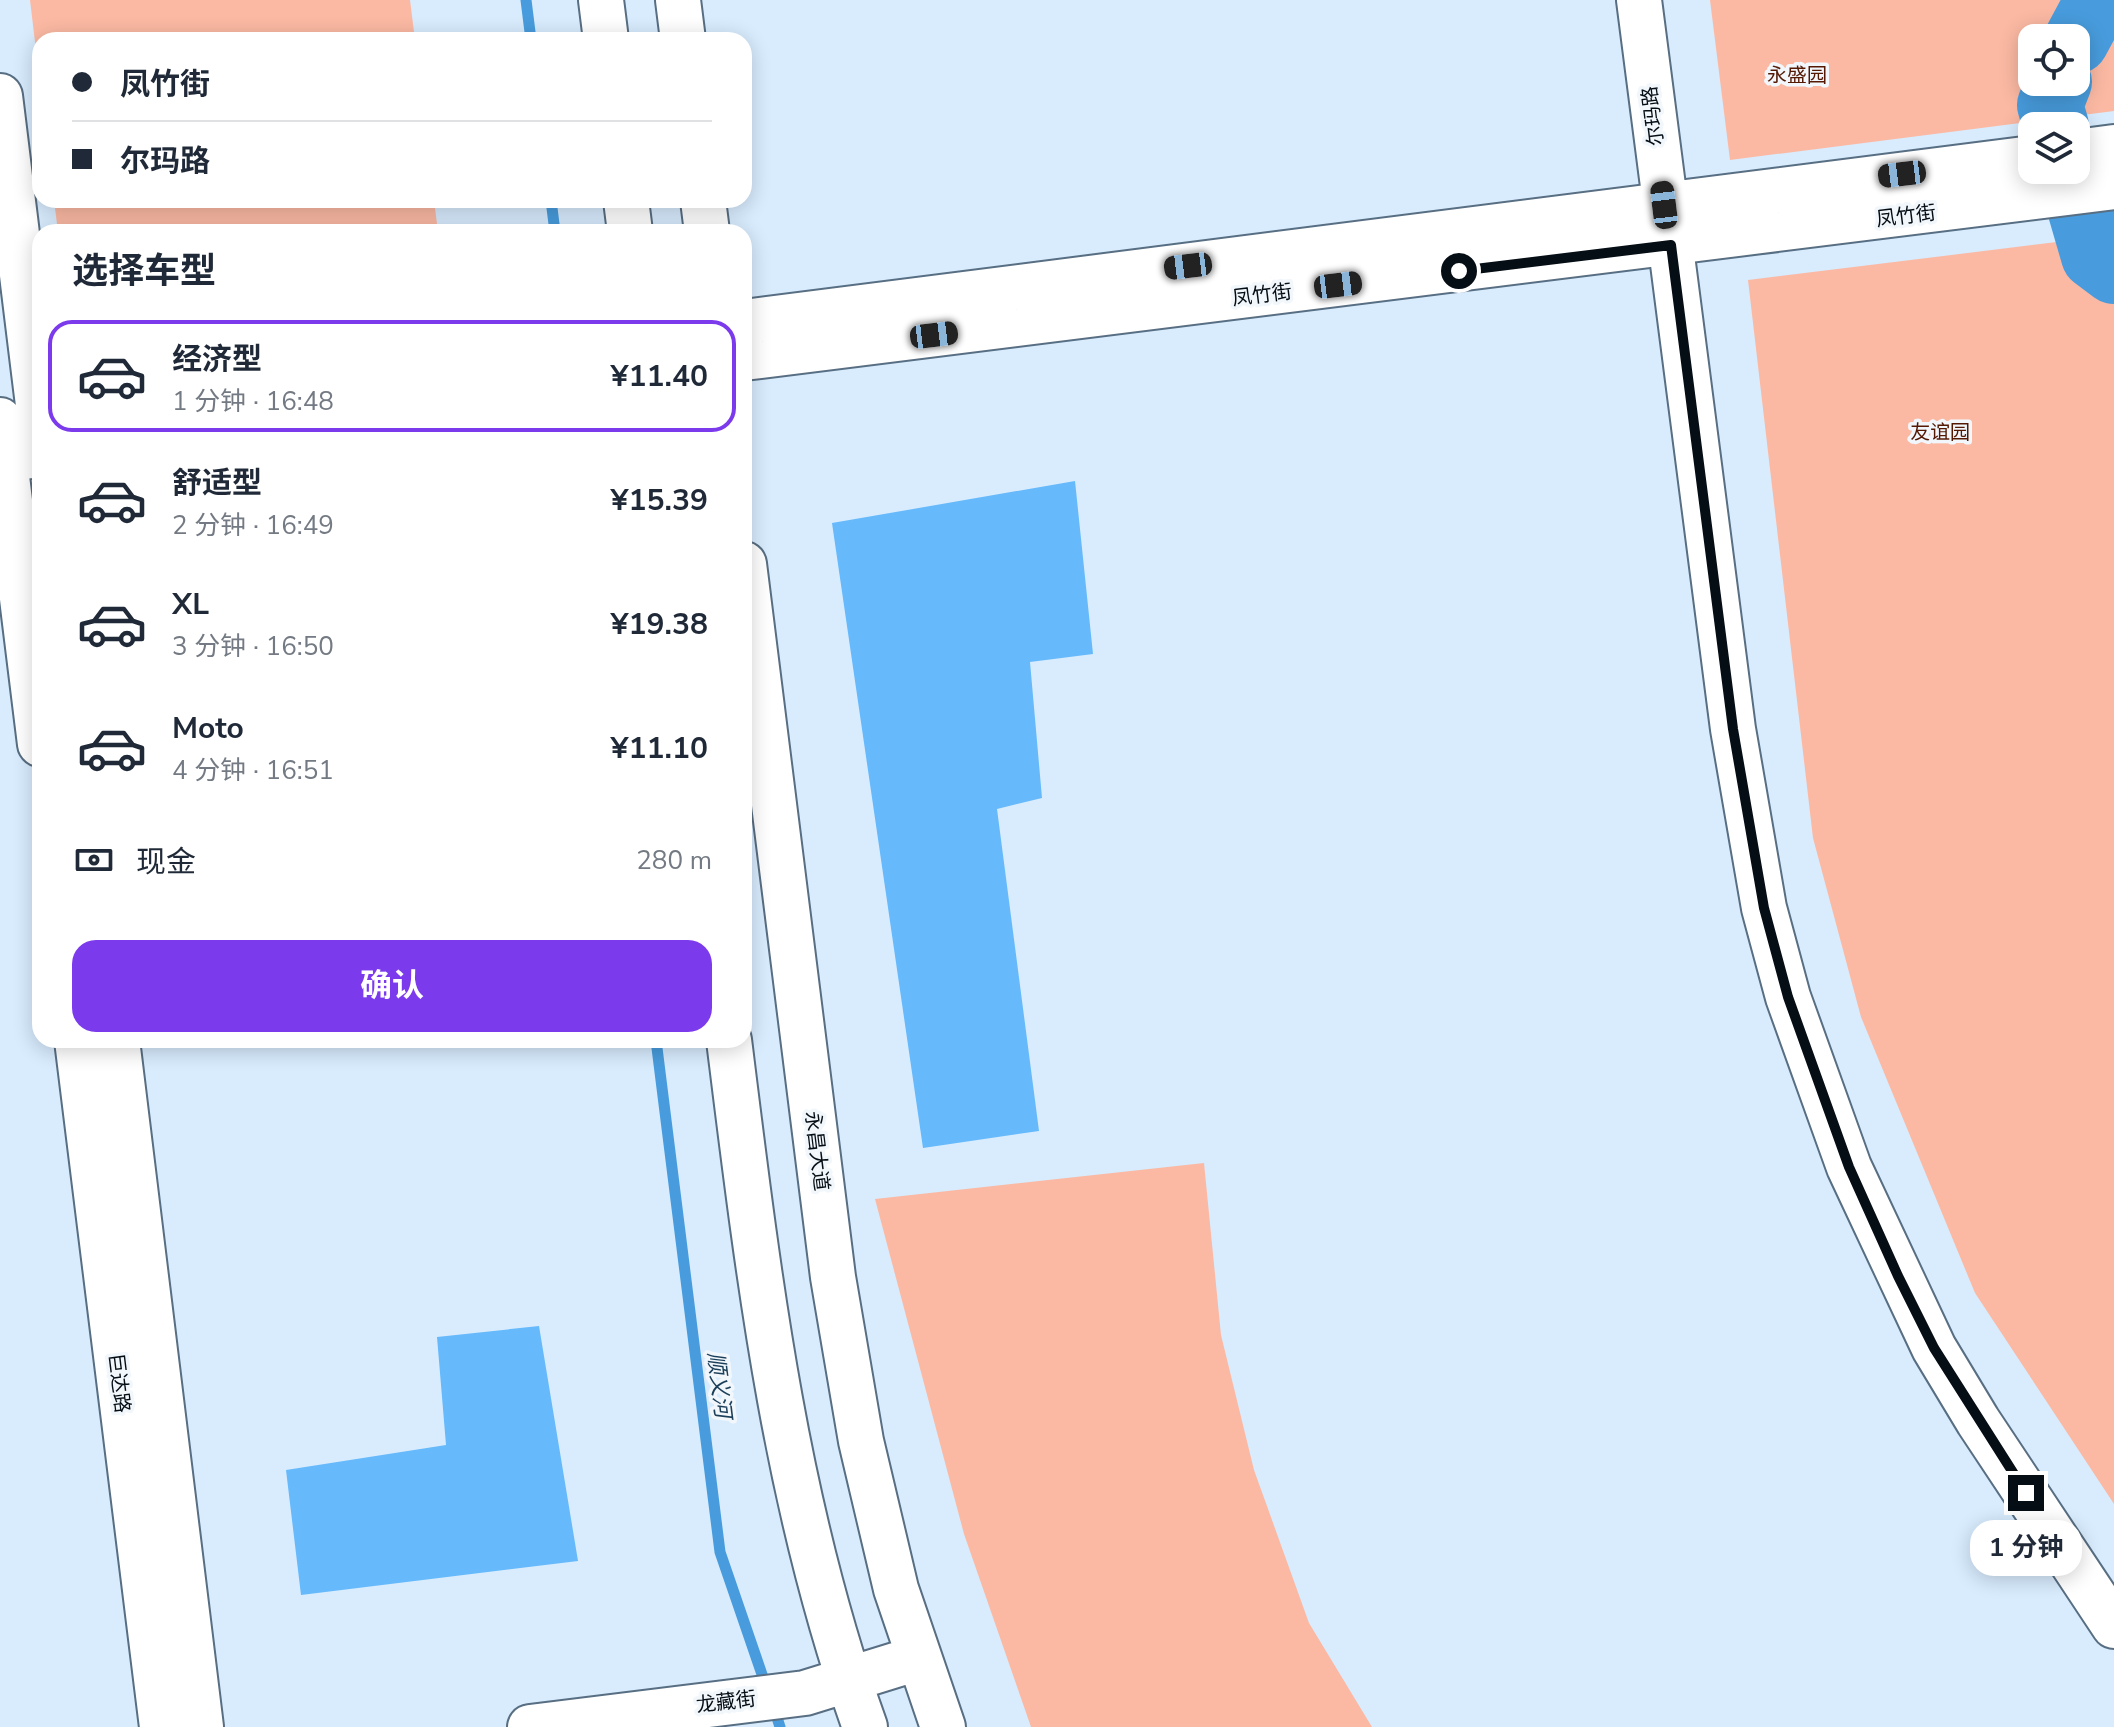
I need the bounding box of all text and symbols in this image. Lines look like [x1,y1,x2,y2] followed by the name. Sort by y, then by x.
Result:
[2018,24,2090,184] map controls
[2018,24,2090,96] button: locate
[1767,62,1827,89] park label: 永盛园
[120,64,210,105] text: 凤竹街
[1636,85,1670,147] street label: 尔玛路
[2018,112,2090,184] button: layers
[120,141,210,182] text: 尔玛路
[1877,159,1927,189] car
[1649,180,1679,230] car
[1875,199,1937,233] street label: 凤竹街
[72,247,216,296] text: 选择车型
[1163,251,1213,281] car
[1441,253,1477,289] route start
[1313,270,1363,300] car
[1231,278,1293,312] street label: 凤竹街
[909,320,959,350] car
[172,339,262,380] text: 经济型
[76,340,148,412] icon: car
[611,356,708,397] text: ¥11.40
[172,384,334,419] text: 1 分钟 · 16:48
[1910,419,1970,446] park label: 友谊园
[172,463,262,504] text: 舒适型
[76,464,148,536] icon: car
[611,480,708,521] text: ¥15.39
[172,508,334,543] text: 2 分钟 · 16:49
[172,584,209,625] text: XL
[76,588,148,660] icon: car
[611,604,708,645] text: ¥19.38
[172,629,334,664] text: 3 分钟 · 16:50
[172,708,244,749] text: Moto
[76,712,148,784] icon: car
[611,728,708,769] text: ¥11.10
[172,753,334,788] text: 4 分钟 · 16:51
[72,838,116,882] icon: cash
[136,842,196,883] text: 现金
[636,843,712,878] text: 280 m
[72,940,712,1032] button: 确认
[799,1110,835,1192] street label: 永昌大道
[700,1350,738,1424] water label: 顺义河
[102,1352,136,1414] street label: 巨达路
[2008,1475,2044,1511] route end
[1970,1521,2082,1577] callout: 1 分钟
[1989,1530,2063,1565] text: 1 分钟
[695,1685,757,1719] street label: 龙藏街

